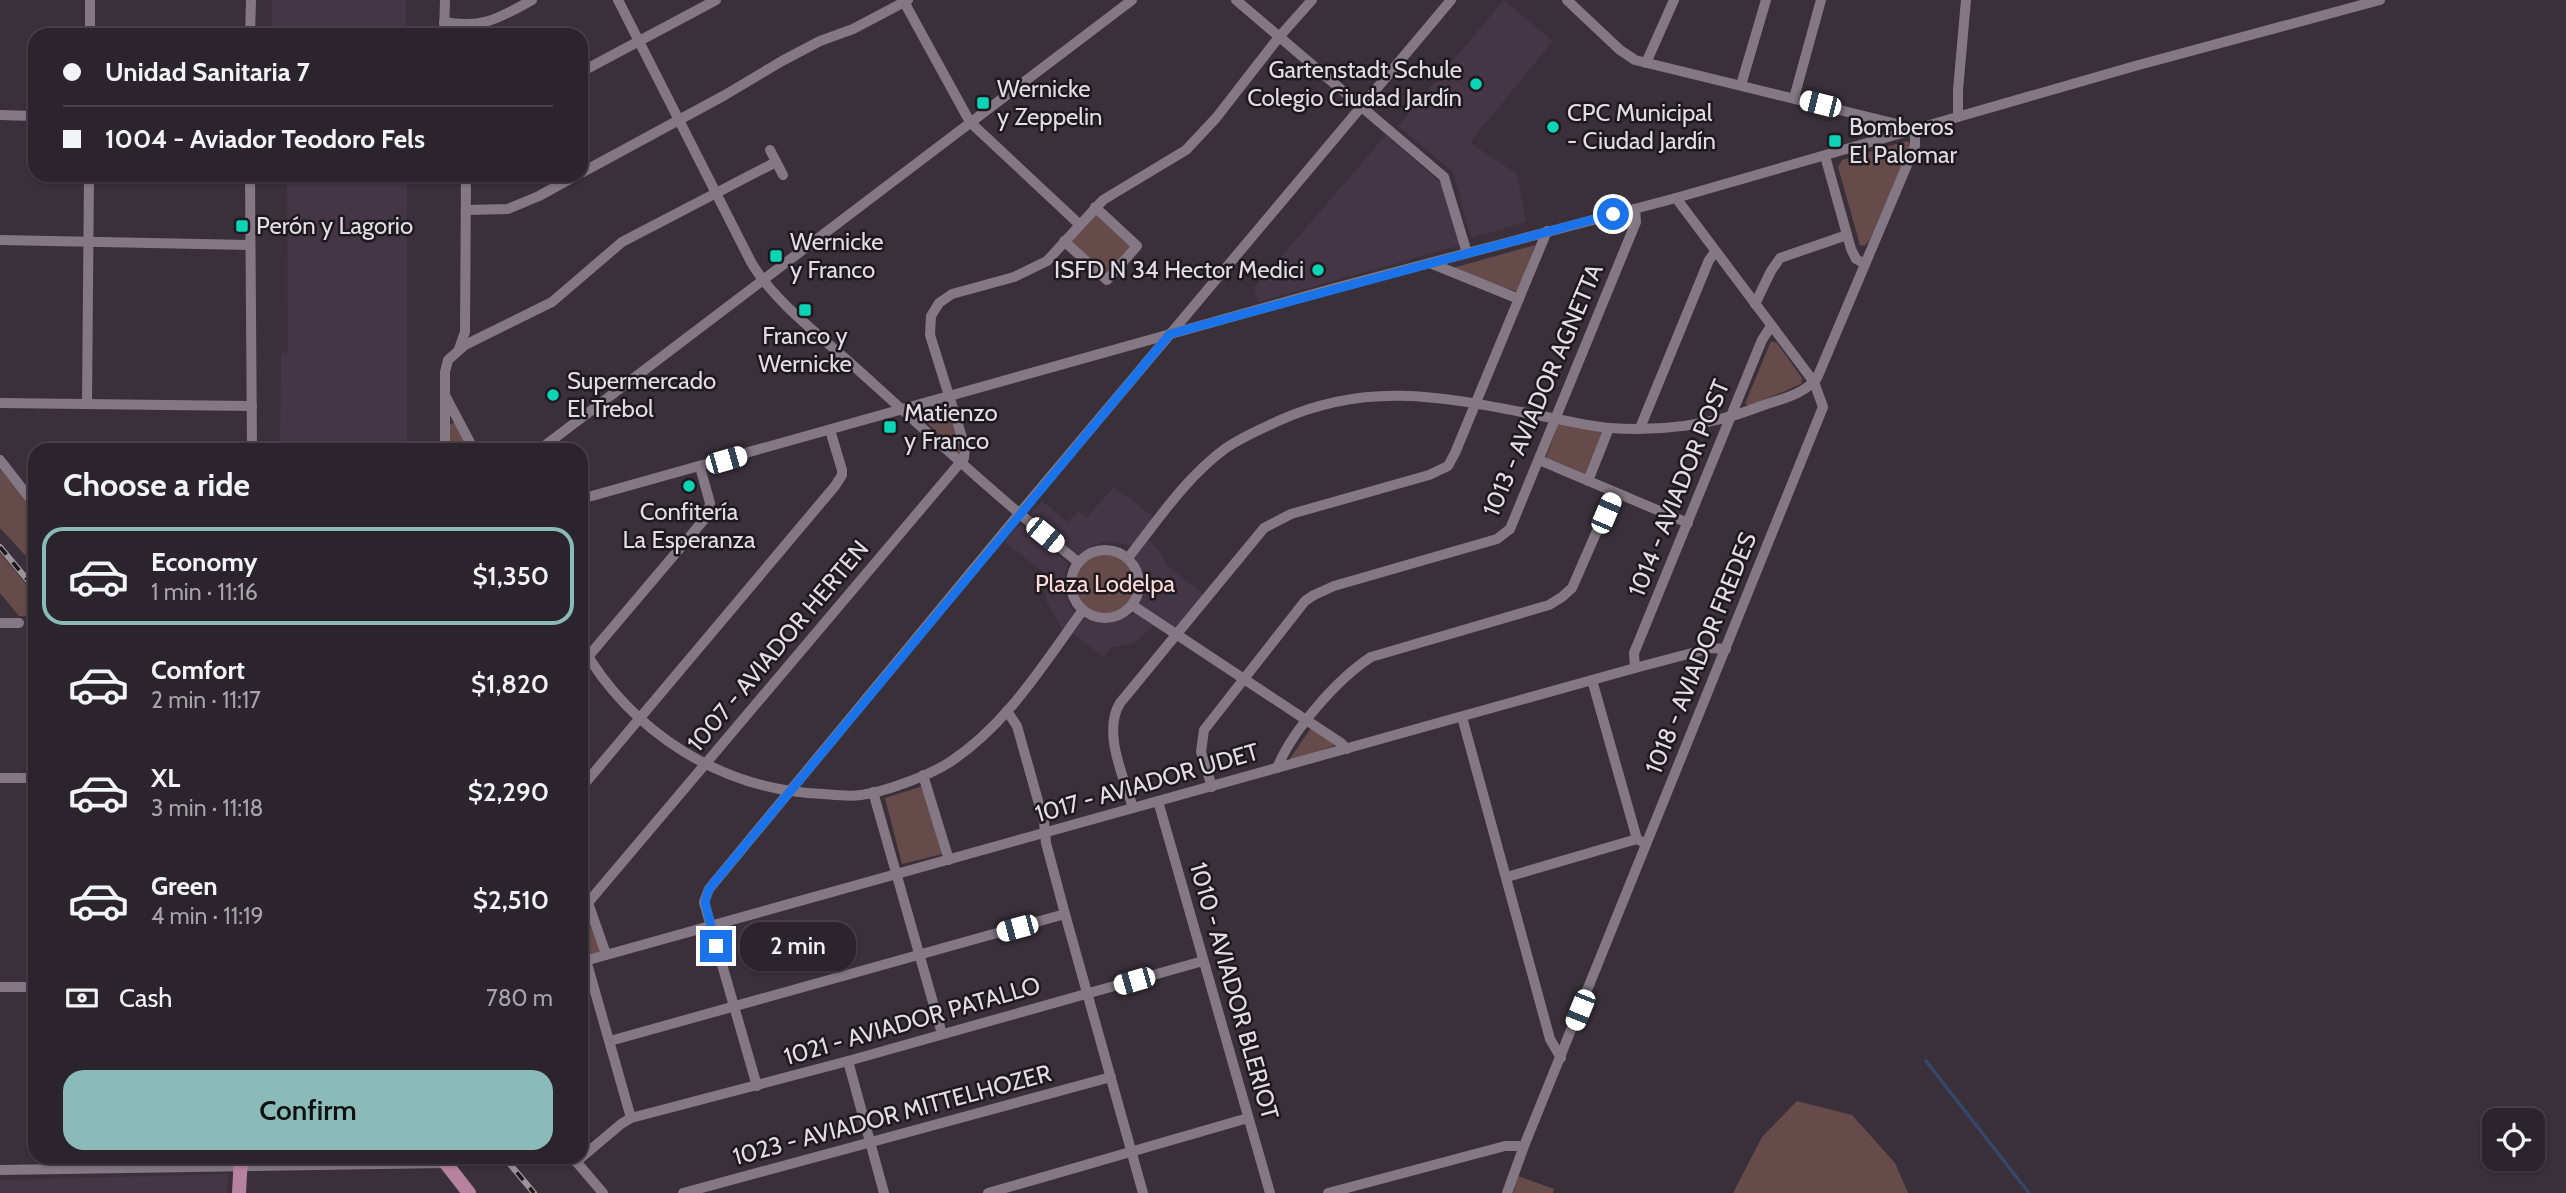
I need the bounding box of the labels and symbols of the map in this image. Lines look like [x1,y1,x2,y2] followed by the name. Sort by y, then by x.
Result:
[1247,55,1462,112] place label: Gartenstadt Schule Colegio Ciudad Jardín
[997,74,1102,131] place label: Wernicke y Zeppelin
[1468,76,1484,92] marker: Gartenstadt Schule Colegio Ciudad Jardín
[1798,89,1843,119] car
[975,95,991,111] marker: Wernicke y Zeppelin
[1567,98,1716,155] place label: CPC Municipal - Ciudad Jardín
[1849,112,1958,169] place label: Bomberos El Palomar
[1545,119,1561,135] marker: CPC Municipal - Ciudad Jardín
[1827,133,1843,149] marker: Bomberos El Palomar
[1597,198,1629,230] route start
[256,211,413,240] place label: Perón y Lagorio
[234,218,250,234] marker: Perón y Lagorio
[790,227,884,284] place label: Wernicke y Franco
[768,248,784,264] marker: Wernicke y Franco
[1054,255,1304,284] place label: ISFD N 34 Hector Medici
[1476,259,1609,520] street label: 1013 - AVIADOR AGNETTA
[1310,262,1326,278] marker: ISFD N 34 Hector Medici
[797,302,813,318] marker: Franco y Wernicke
[758,321,852,378] place label: Franco y Wernicke
[567,366,716,423] place label: Supermercado El Trebol
[1622,375,1735,600] street label: 1014 - AVIADOR POST
[545,387,561,403] marker: Supermercado El Trebol
[904,398,998,455] place label: Matienzo y Franco
[882,419,898,435] marker: Matienzo y Franco
[703,444,750,476] car
[681,478,697,494] marker: Confitería La Esperanza
[1589,490,1624,536] car
[623,497,756,554] place label: Confitería La Esperanza
[1023,514,1068,556] car
[1639,528,1762,778] street label: 1018 - AVIADOR FREDES
[681,534,874,757] street label: 1007 - AVIADOR HERTEN
[1035,569,1176,598] park label: Plaza Lodelpa
[1032,737,1262,828] street label: 1017 - AVIADOR UDET
[1184,859,1285,1123] street label: 1010 - AVIADOR BLERIOT
[994,912,1041,944] car
[740,922,856,970] callout: 2 min
[700,930,732,962] route end
[1111,965,1158,997] car
[780,970,1043,1071] street label: 1021 - AVIADOR PATALLO
[1563,987,1598,1033] car
[730,1058,1055,1171] street label: 1023 - AVIADOR MITTELHOZER

